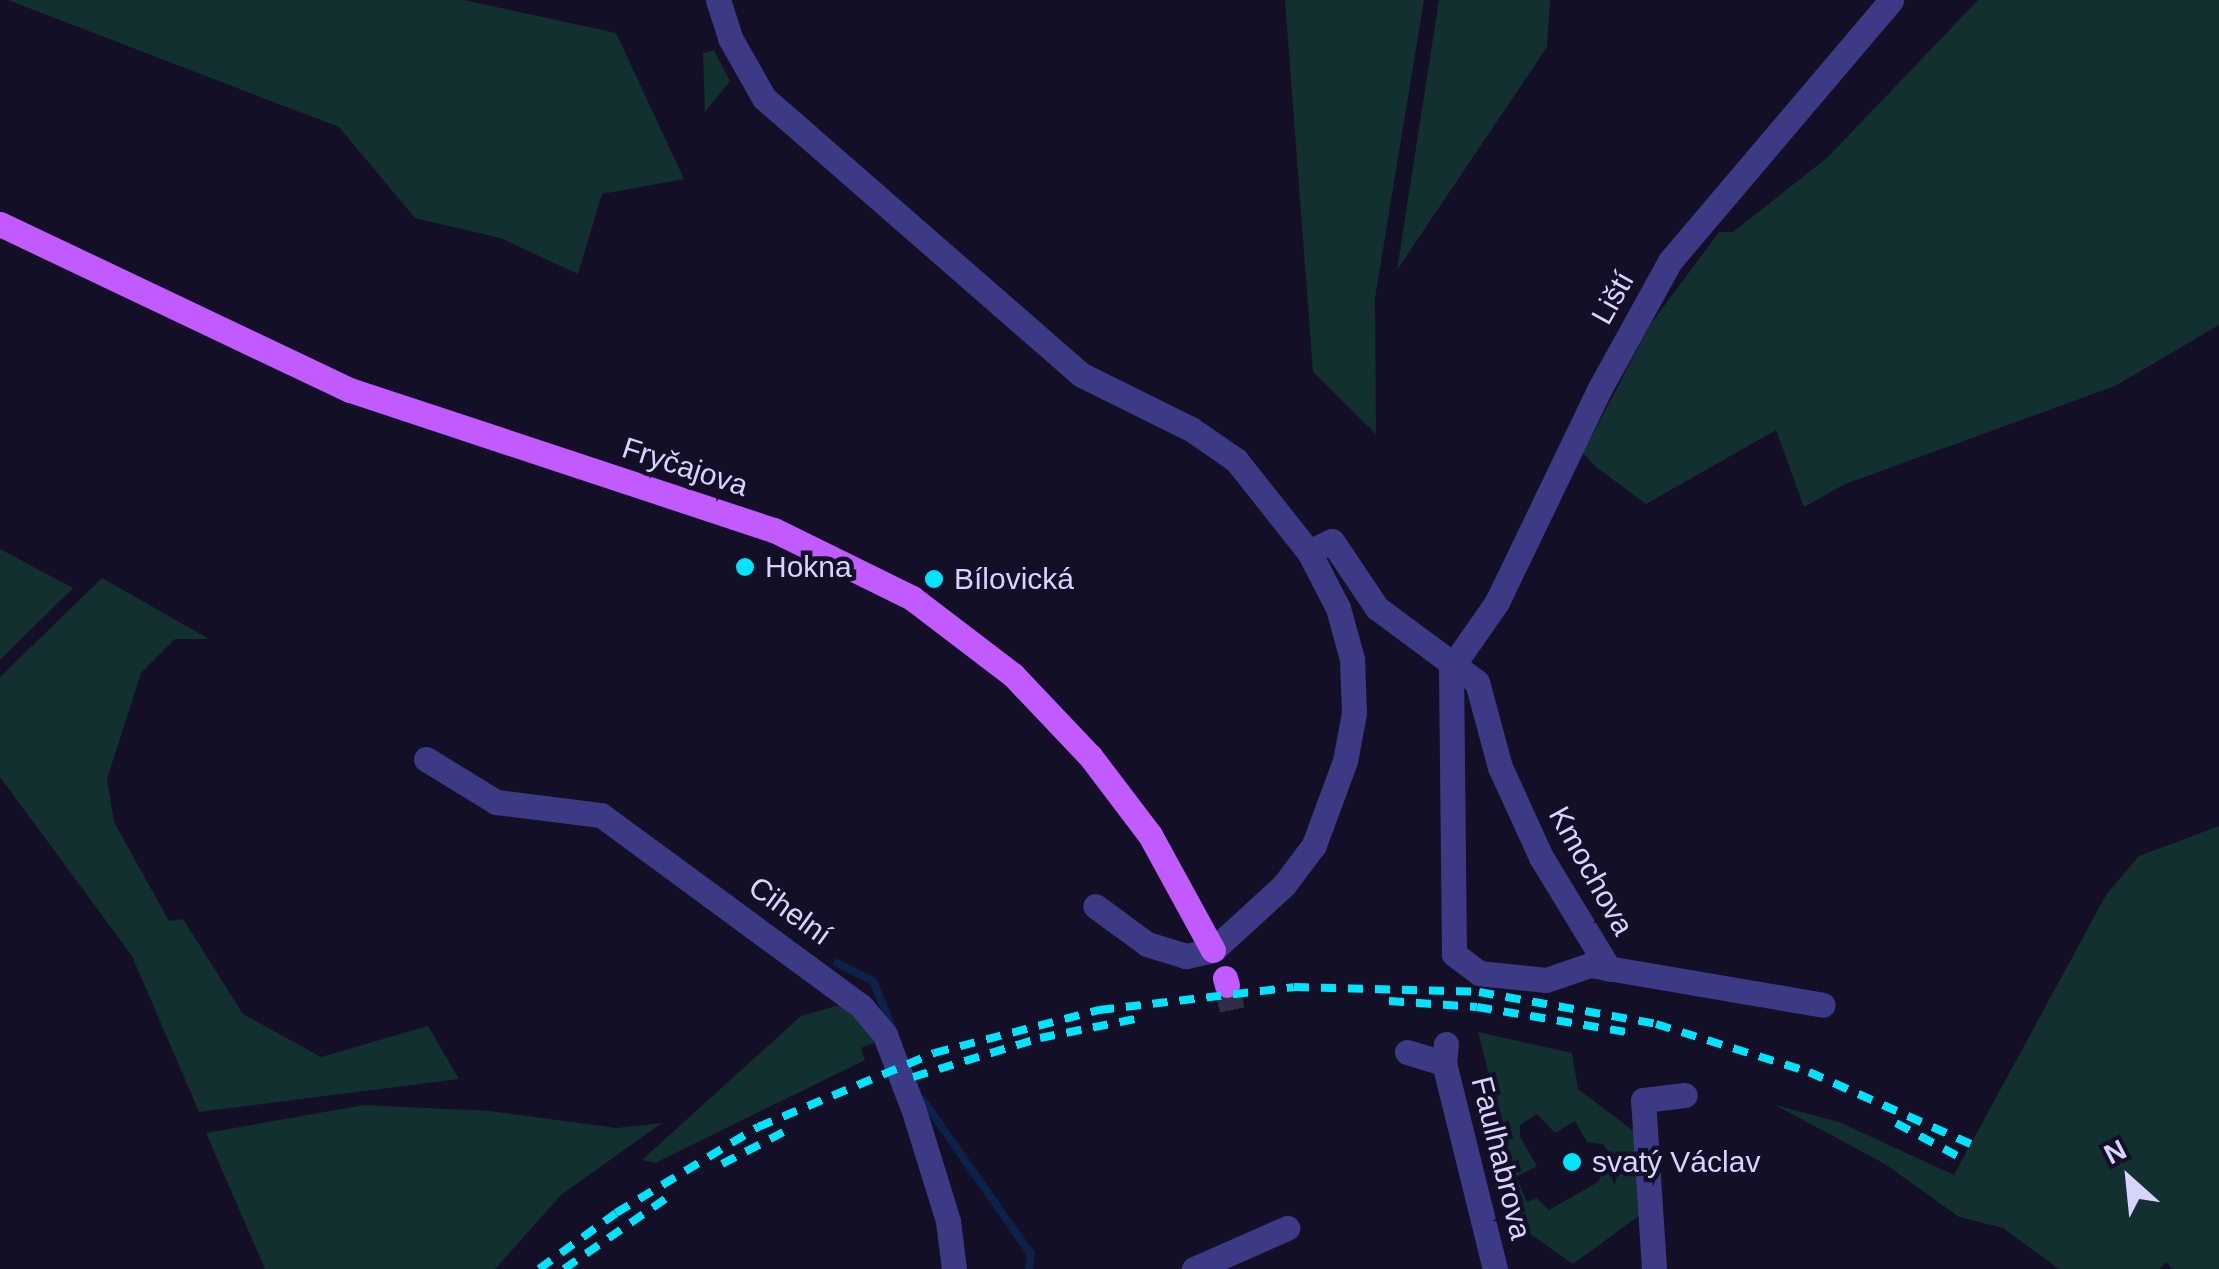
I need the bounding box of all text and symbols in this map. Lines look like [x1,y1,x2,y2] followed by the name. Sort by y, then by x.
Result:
[1584,265,1642,331] street label: Liští
[618,430,752,504] street label: Fryčajova
[765,549,852,585] place label: Hokna
[734,556,756,578] marker: Hokna
[954,561,1074,597] place label: Bílovická
[923,568,945,590] marker: Bílovická
[1541,800,1641,942] street label: Kmochova
[742,869,838,953] street label: Cihelní
[1463,1073,1539,1243] street label: Faulhabrova
[2079,1129,2179,1229] north arrow
[2099,1133,2131,1170] text: N
[1592,1144,1760,1180] place label: svatý Václav
[1561,1151,1583,1173] marker: svatý Václav

